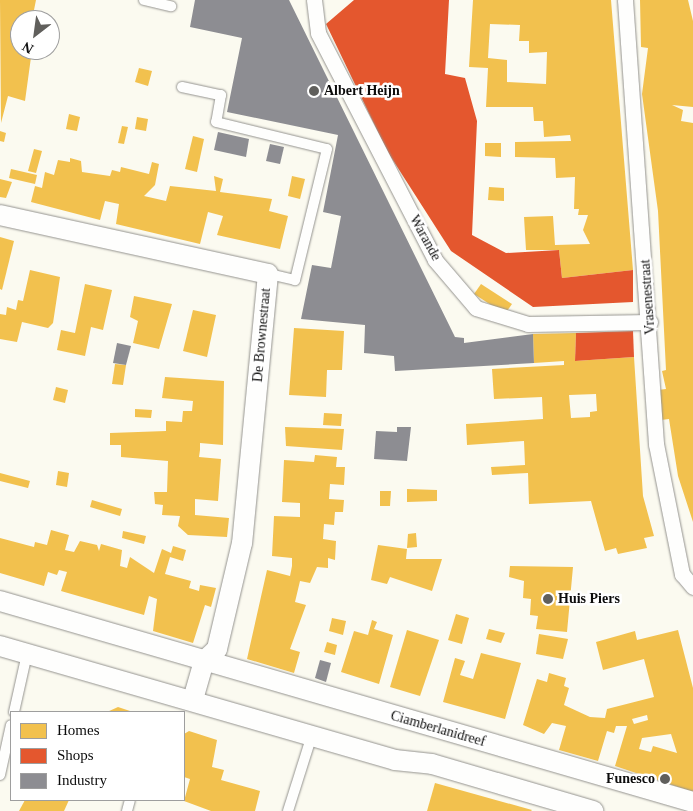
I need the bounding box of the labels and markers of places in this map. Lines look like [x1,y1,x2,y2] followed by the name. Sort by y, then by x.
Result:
[324,83,400,99] place label: Albert Heijn
[308,85,320,97] marker: Albert Heijn
[558,591,620,607] place label: Huis Piers
[542,593,554,605] marker: Huis Piers
[606,771,655,787] place label: Funesco
[659,773,671,785] marker: Funesco

